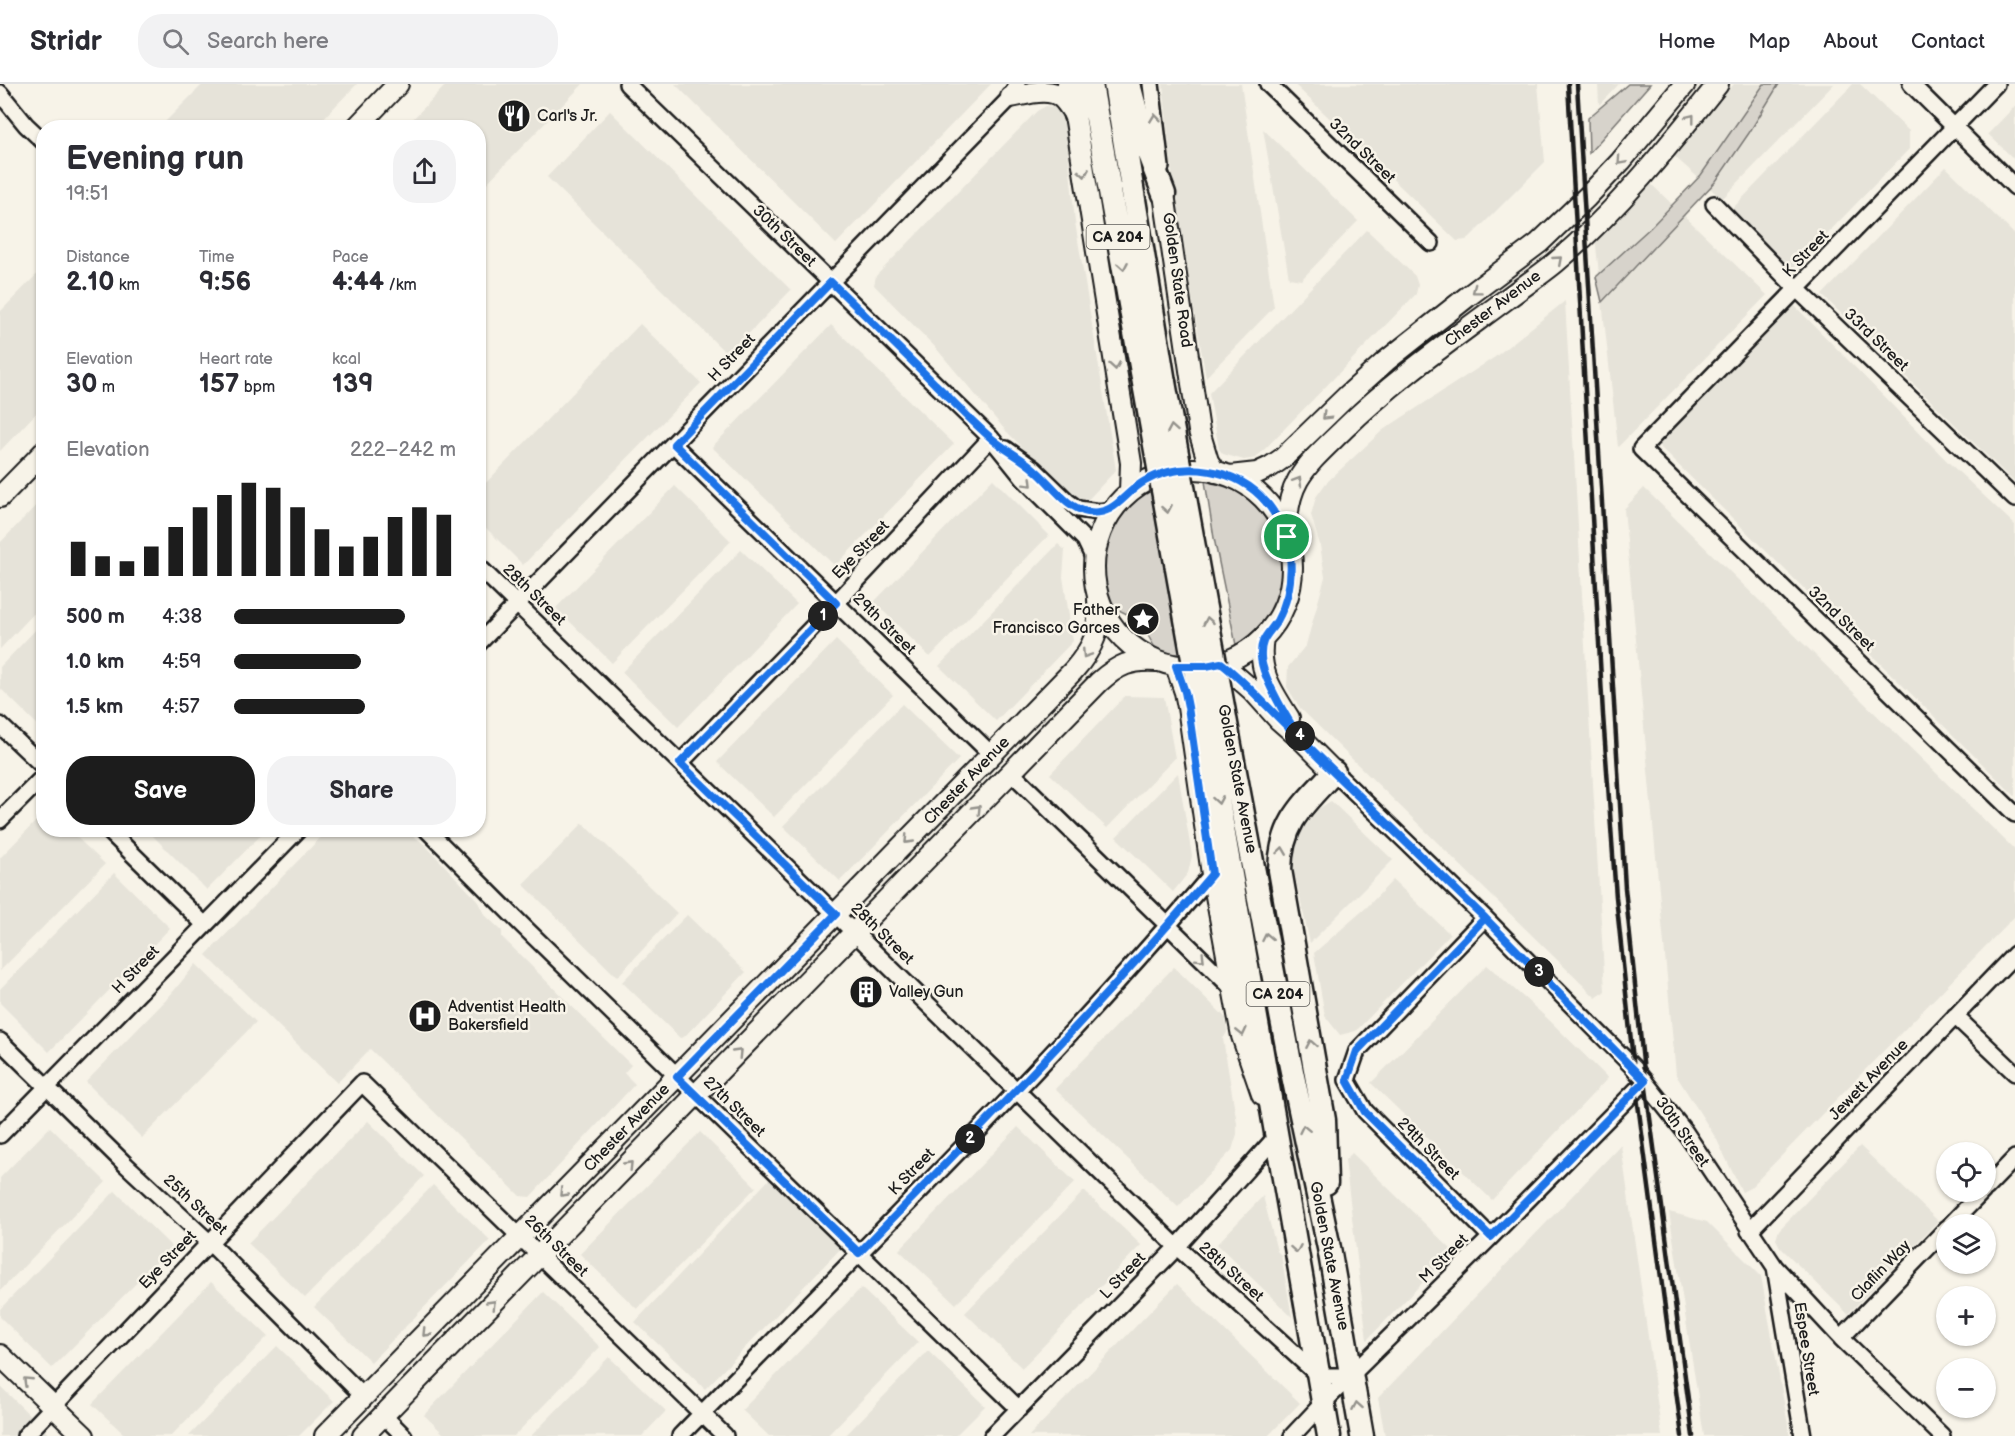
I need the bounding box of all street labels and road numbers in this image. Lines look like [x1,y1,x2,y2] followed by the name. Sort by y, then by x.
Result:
[1325,114,1399,188] street label: 32nd Street
[748,201,820,271] street label: 30th Street
[1158,211,1196,349] street label: Golden State Road
[1086,225,1150,249] road number: CA 204
[1779,226,1833,282] street label: K Street
[1441,266,1545,351] street label: Chester Avenue
[1840,305,1912,375] street label: 33rd Street
[704,330,760,386] street label: H Street
[828,517,894,583] street label: Eye Street
[498,560,570,630] street label: 28th Street
[1804,582,1878,656] street label: 32nd Street
[848,589,920,659] street label: 29th Street
[1213,703,1261,856] street label: Golden State Avenue
[920,733,1014,829] street label: Chester Avenue
[846,899,918,969] street label: 28th Street
[108,942,164,998] street label: H Street
[1246,982,1310,1006] road number: CA 204
[1826,1035,1913,1125] street label: Jewett Avenue
[699,1073,769,1141] street label: 27th Street
[580,1080,674,1176] street label: Chester Avenue
[1651,1093,1713,1171] street label: 30th Street
[1393,1114,1463,1184] street label: 29th Street
[885,1144,939,1200] street label: K Street
[159,1171,231,1239] street label: 25th Street
[1305,1180,1353,1333] street label: Golden State Avenue
[520,1211,592,1281] street label: 26th Street
[135,1227,201,1293] street label: Eye Street
[1415,1230,1473,1288] street label: M Street
[1847,1236,1915,1306] street label: Claflin Way
[1195,1238,1267,1306] street label: 28th Street
[1096,1249,1150,1303] street label: L Street
[1789,1301,1823,1397] street label: Espee Street

